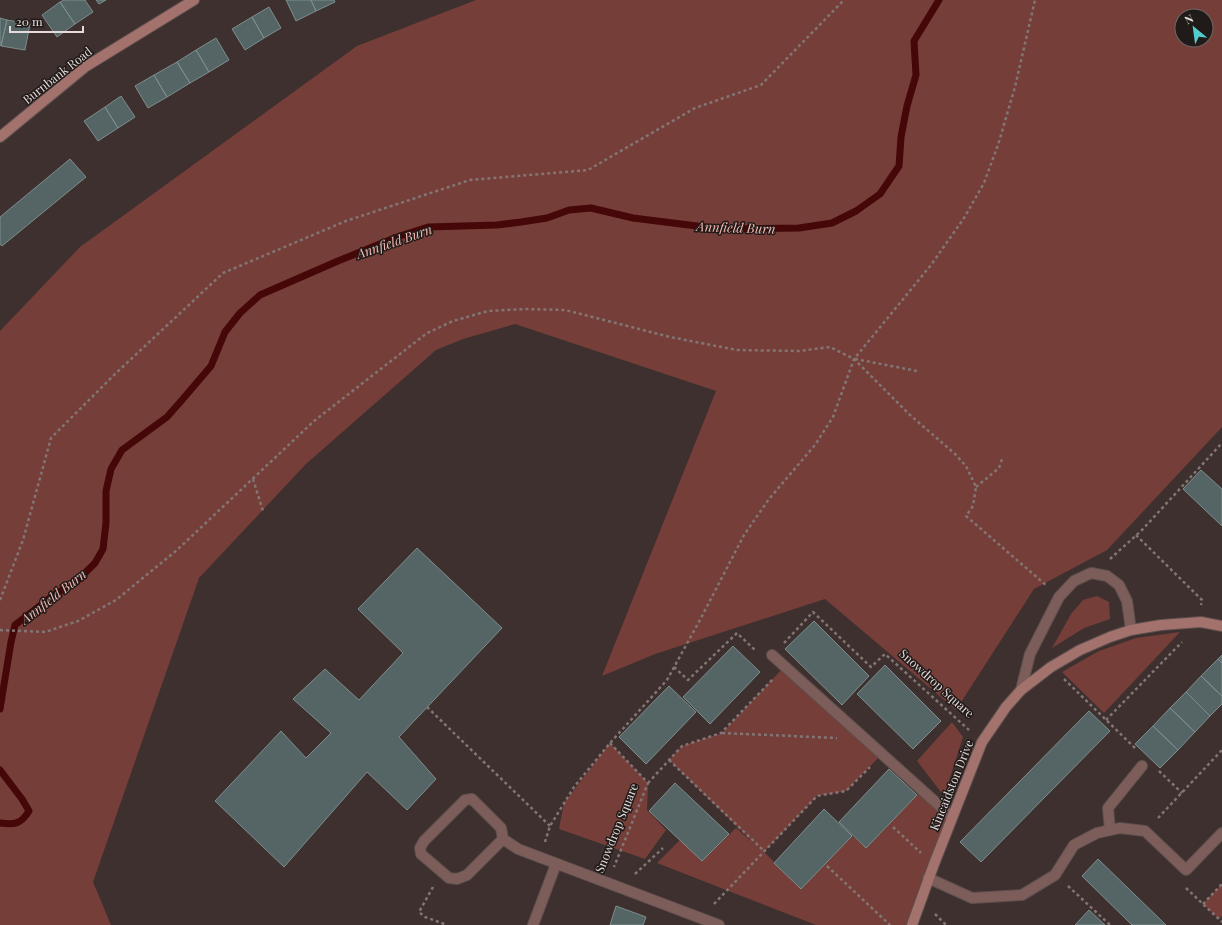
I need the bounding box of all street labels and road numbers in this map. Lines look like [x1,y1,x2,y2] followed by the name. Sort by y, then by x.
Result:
[19,43,95,107] street label: Burnbank Road
[896,645,978,721] street label: Snowdrop Square
[925,737,977,833] street label: Kincaidston Drive
[591,781,641,875] street label: Snowdrop Square

